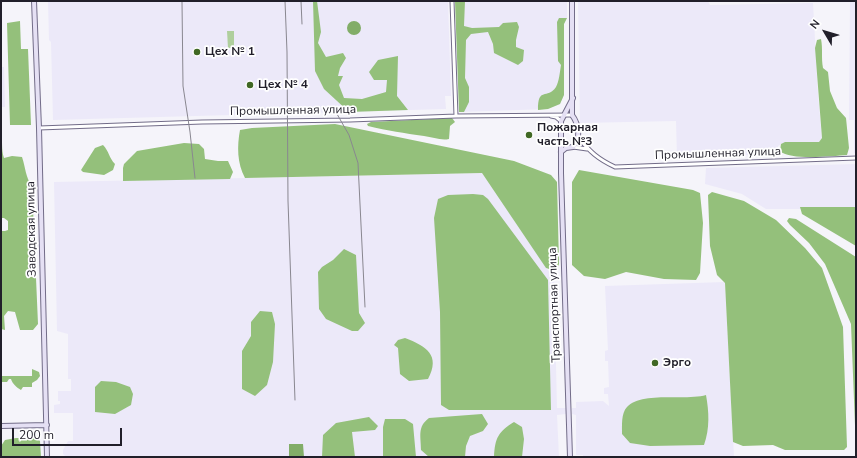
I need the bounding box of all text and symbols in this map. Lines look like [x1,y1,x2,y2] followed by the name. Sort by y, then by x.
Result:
[805,12,845,52] north arrow
[807,16,824,32] text: N
[205,45,255,59] place label: Цех № 1
[192,47,202,57] marker: Цех № 1
[258,78,308,92] place label: Цех № 4
[245,80,255,90] marker: Цех № 4
[230,103,356,119] street label: Промышленная улица
[537,121,598,149] place label: Пожарная часть №3
[524,130,534,140] marker: Пожарная часть №3
[655,145,781,163] street label: Промышленная улица
[24,181,40,277] street label: Заводская улица
[546,247,564,363] street label: Транспортная улица
[663,356,691,370] place label: Эрго
[650,358,660,368] marker: Эрго
[14,420,124,446] scale bar
[19,427,54,443] text: 200 m

